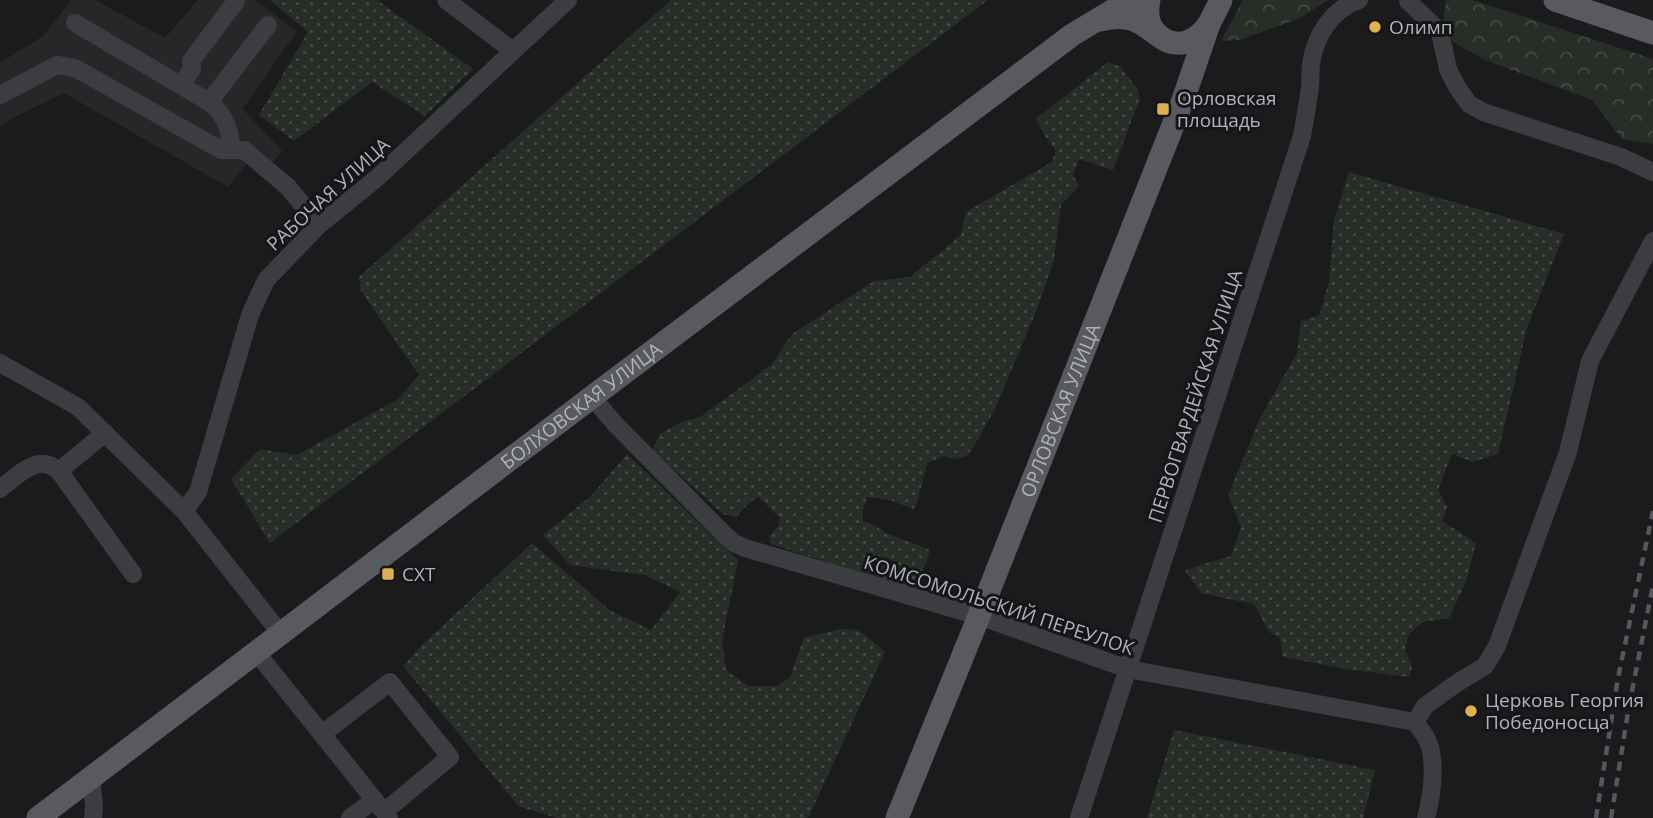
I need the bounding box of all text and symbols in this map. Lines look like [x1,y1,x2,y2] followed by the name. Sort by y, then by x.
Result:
[1389,14,1452,40] place label: Олимп
[1367,19,1383,35] marker: Олимп
[1177,85,1277,133] place label: Орловская площадь
[1155,101,1171,117] marker: Орловская площадь
[261,132,395,256] street label: РАБОЧАЯ УЛИЦА
[1142,266,1248,526] street label: ПЕРВОГВАРДЕЙСКАЯ УЛИЦА
[1014,320,1106,501] street label: ОРЛОВСКАЯ УЛИЦА
[495,336,667,475] street label: БОЛХОВСКАЯ УЛИЦА
[861,549,1138,661] street label: КОМСОМОЛЬСКИЙ ПЕРЕУЛОК
[402,561,436,587] place label: СХТ
[380,566,396,582] marker: СХТ
[1485,687,1644,735] place label: Церковь Георгия Победоносца
[1463,703,1479,719] marker: Церковь Георгия Победоносца

